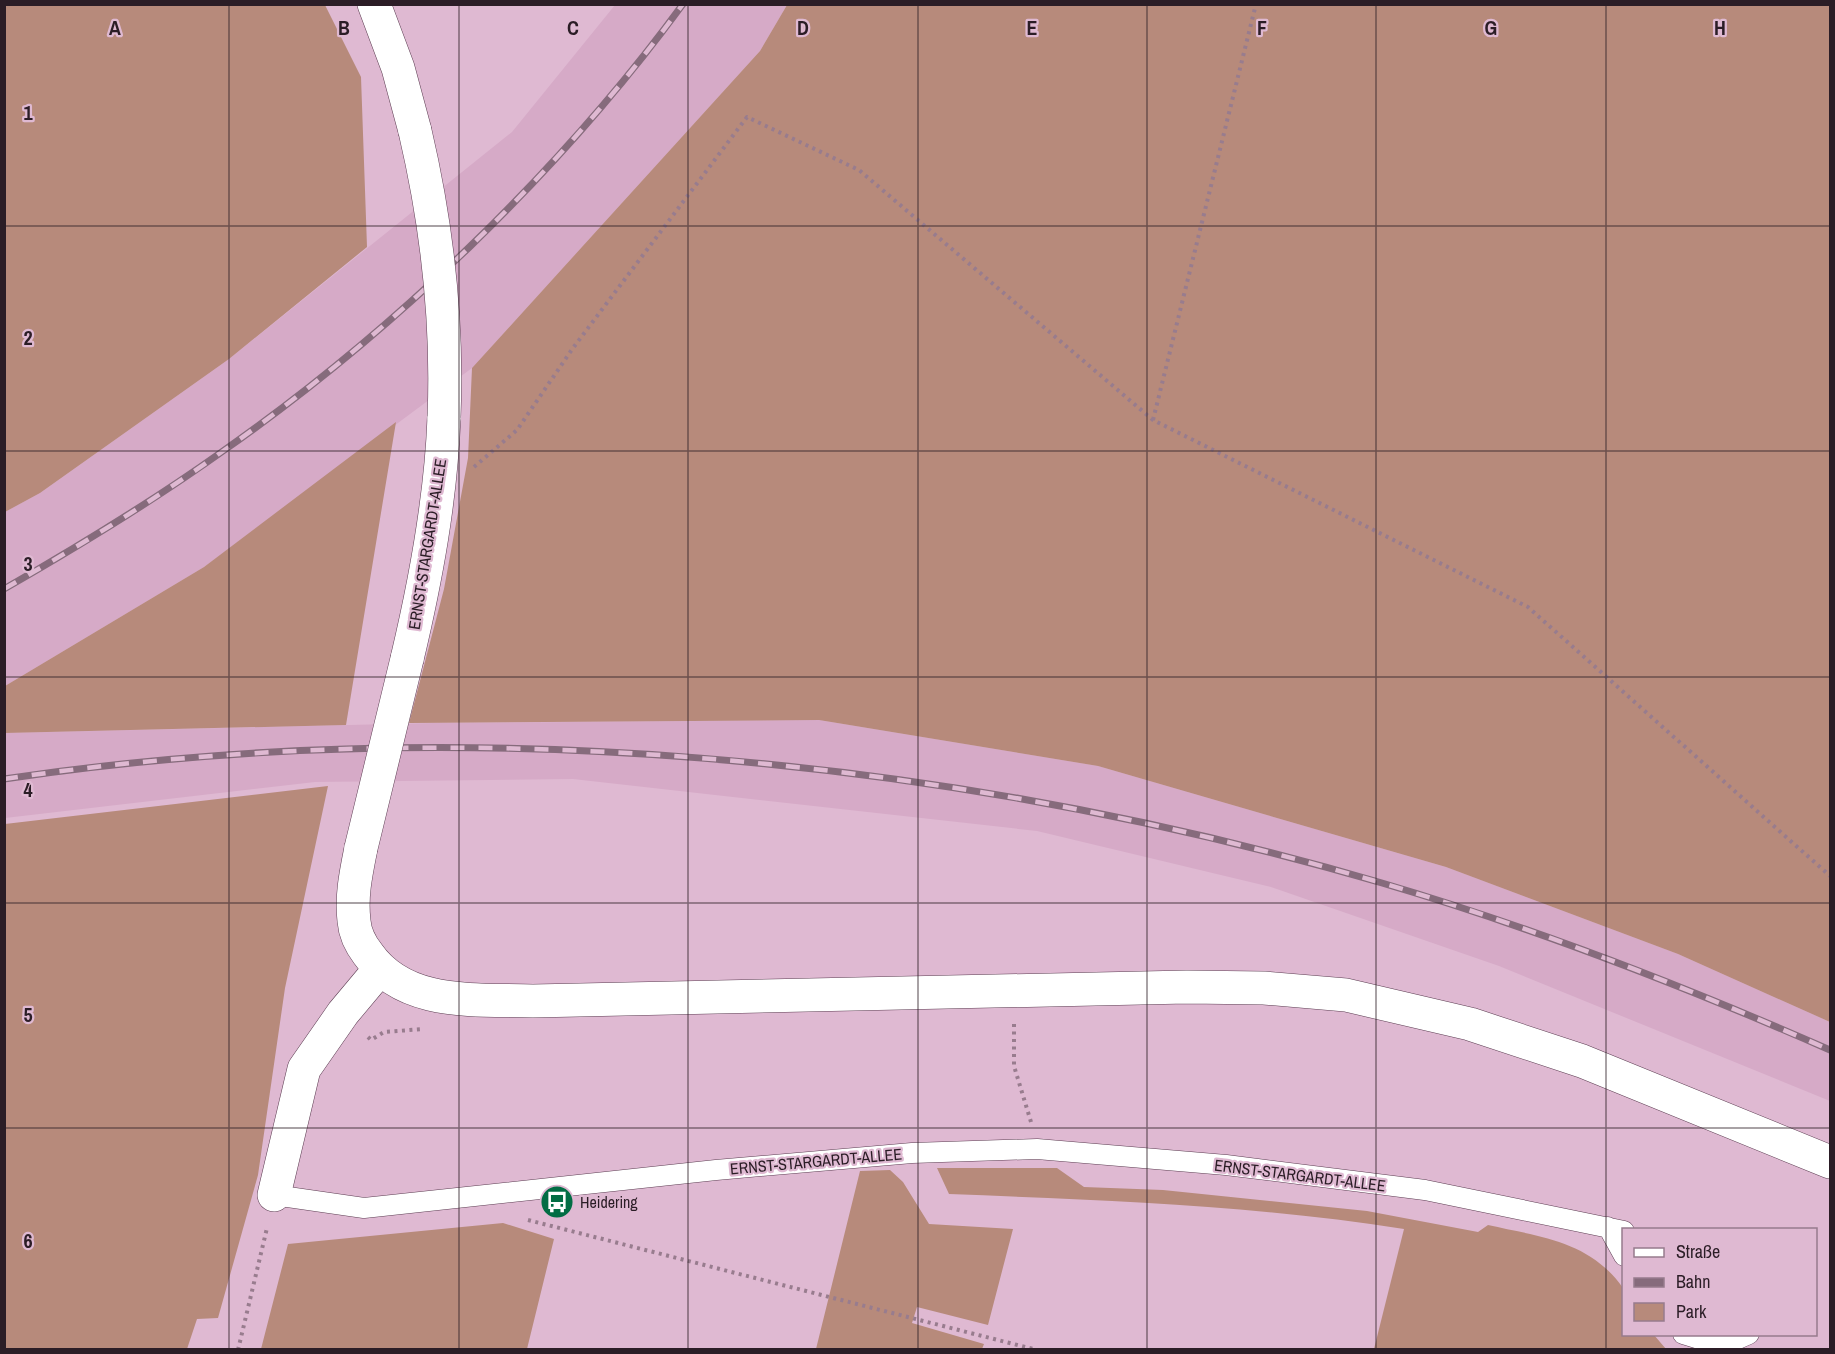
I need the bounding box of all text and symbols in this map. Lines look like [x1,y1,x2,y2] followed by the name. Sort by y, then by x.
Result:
[109,14,121,41] text: A
[338,14,350,41] text: B
[567,14,579,41] text: C
[797,14,809,41] text: D
[1027,14,1038,41] text: E
[1257,14,1267,41] text: F
[1485,14,1497,41] text: G
[1714,14,1726,41] text: H
[23,99,33,126] text: 1
[23,324,33,351] text: 2
[403,457,451,631] street label: ERNST-STARGARDT-ALLEE
[23,550,33,577] text: 3
[23,776,33,803] text: 4
[23,1001,33,1028] text: 5
[729,1143,903,1179] street label: ERNST-STARGARDT-ALLEE
[1213,1154,1387,1196] street label: ERNST-STARGARDT-ALLEE
[539,1184,575,1220] bus stop icon: Heidering
[580,1191,638,1213] place label: Heidering
[23,1227,33,1254] text: 6
[1622,1228,1817,1336] legend
[1676,1239,1720,1264] text: Straße
[1676,1269,1710,1294] text: Bahn
[1676,1299,1707,1324] text: Park

